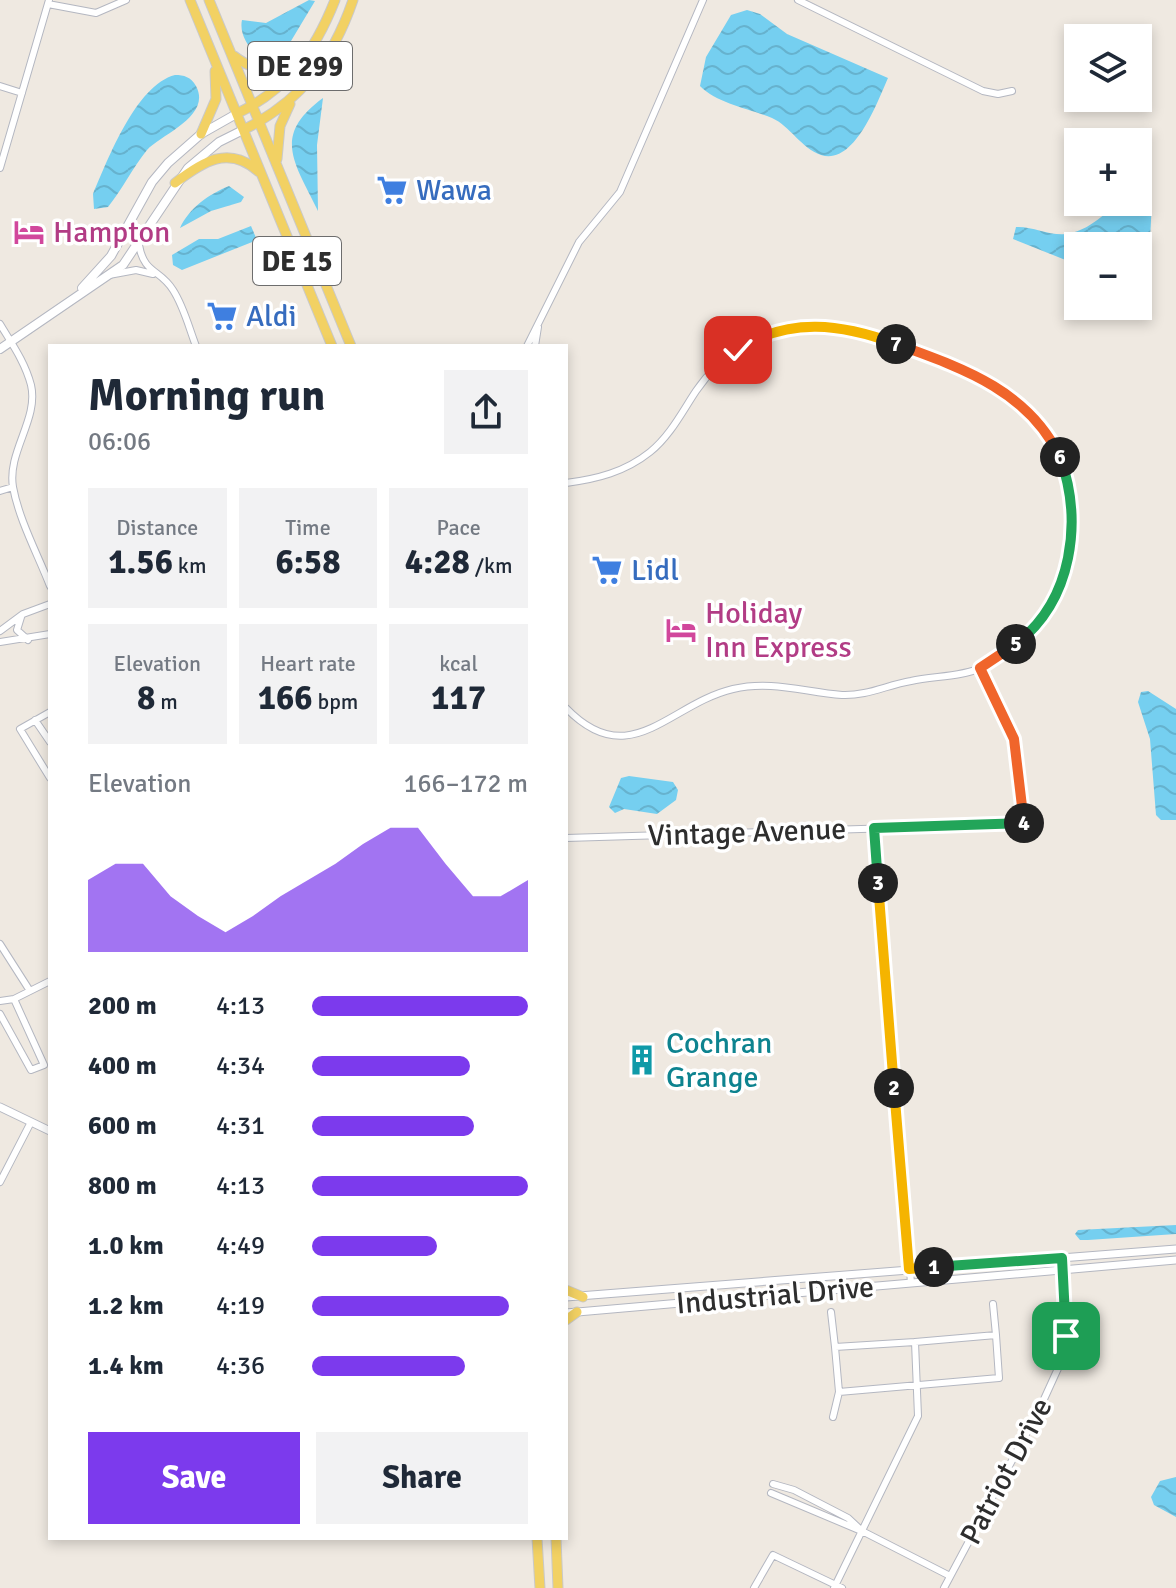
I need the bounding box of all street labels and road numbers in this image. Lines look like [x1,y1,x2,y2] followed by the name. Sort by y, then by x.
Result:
[248,42,352,90] road number: DE 299
[253,237,341,285] road number: DE 15
[647,811,847,854] street label: Vintage Avenue
[675,1268,876,1323] street label: Industrial Drive
[952,1391,1061,1551] street label: Patriot Drive

